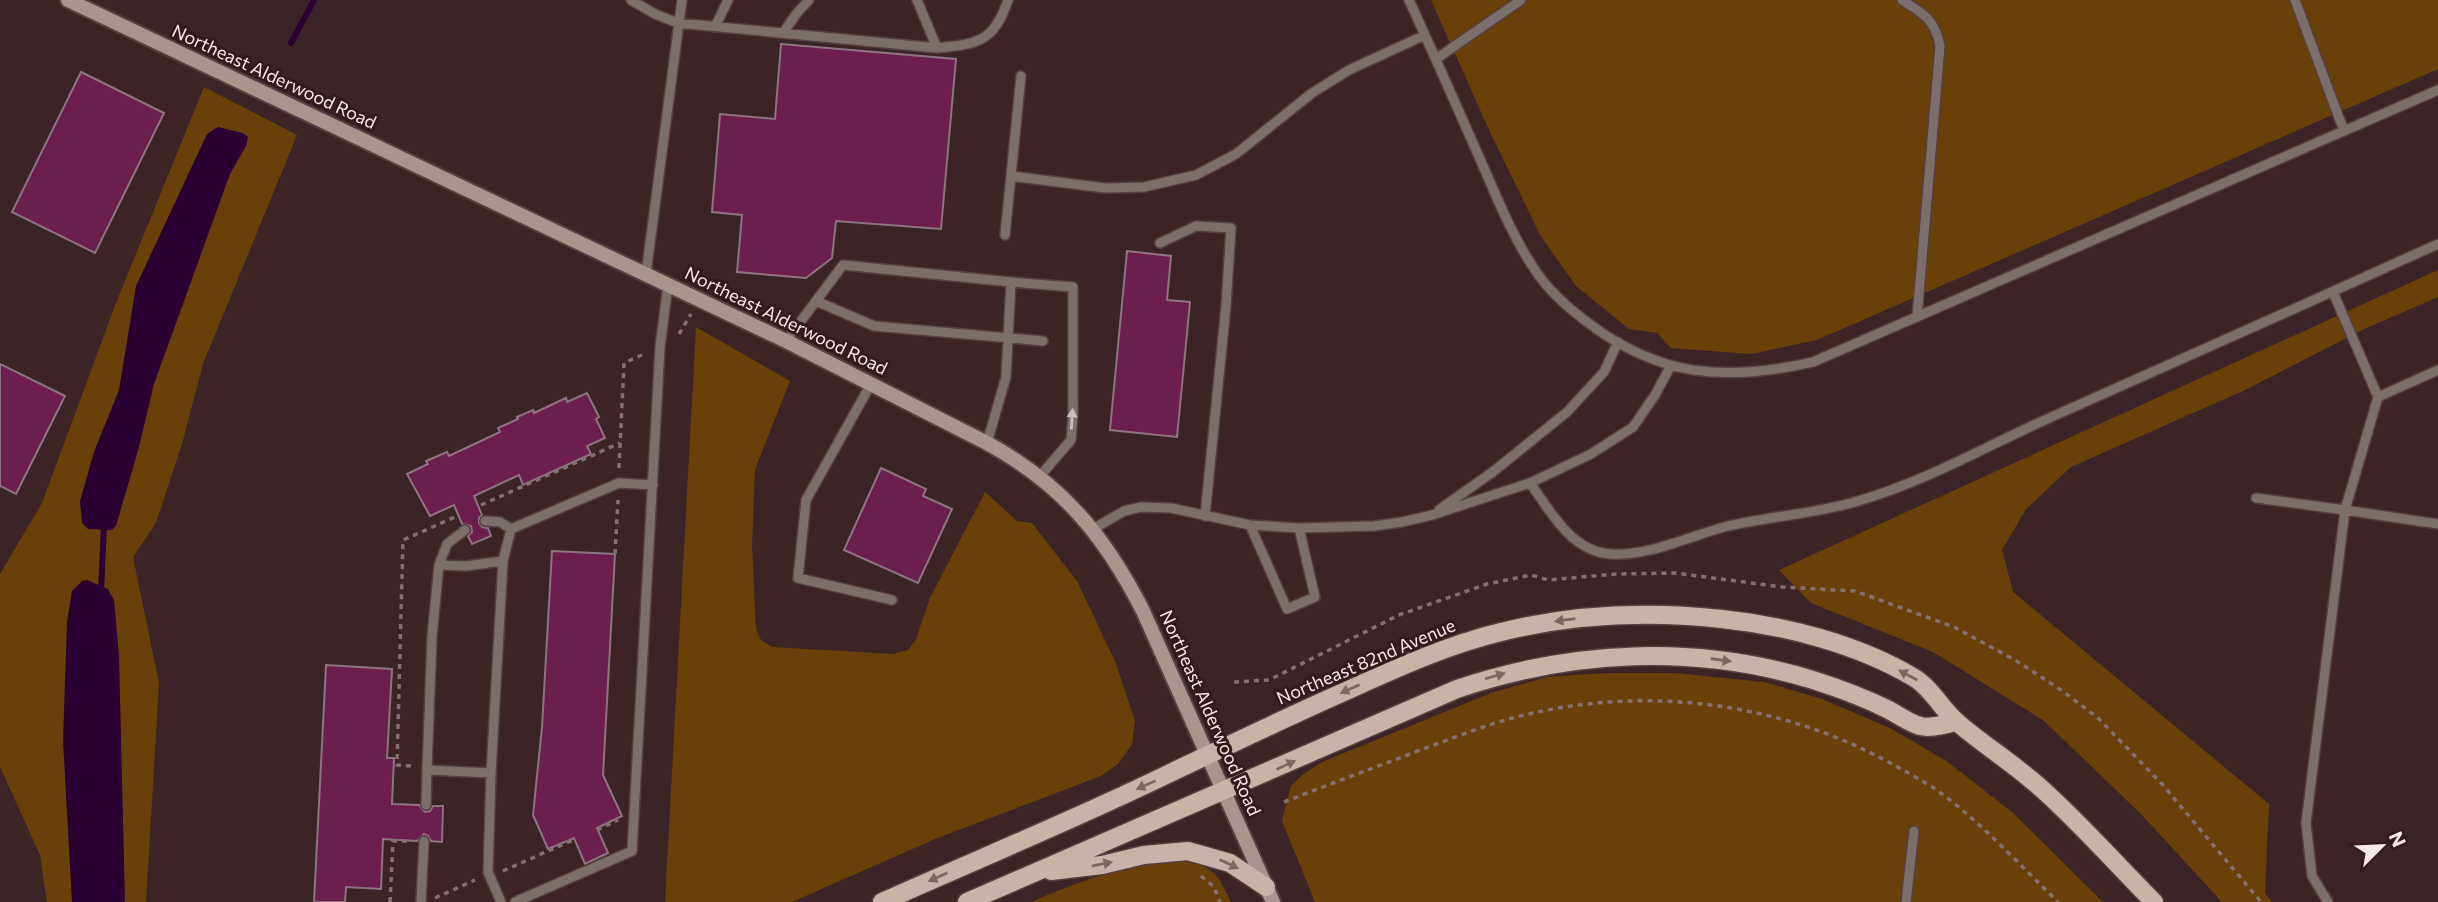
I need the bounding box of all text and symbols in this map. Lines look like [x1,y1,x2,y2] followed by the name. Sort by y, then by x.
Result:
[169,19,380,133] street label: Northeast Alderwood Road
[682,261,891,379] street label: Northeast Alderwood Road
[1067,408,1078,430] one-way arrow
[1156,606,1266,819] street label: Northeast Alderwood Road
[1273,613,1458,709] street label: Northeast 82nd Avenue
[1554,614,1576,625] one-way arrow
[1710,655,1732,666] one-way arrow
[1898,670,1918,682] one-way arrow
[1485,671,1506,681] one-way arrow
[1340,683,1360,695] one-way arrow
[1276,759,1296,770] one-way arrow
[1135,780,1156,791] one-way arrow
[2347,811,2417,881] north arrow
[2385,828,2411,850] text: N
[1091,859,1113,870] one-way arrow
[1219,859,1239,870] one-way arrow
[927,872,948,883] one-way arrow

